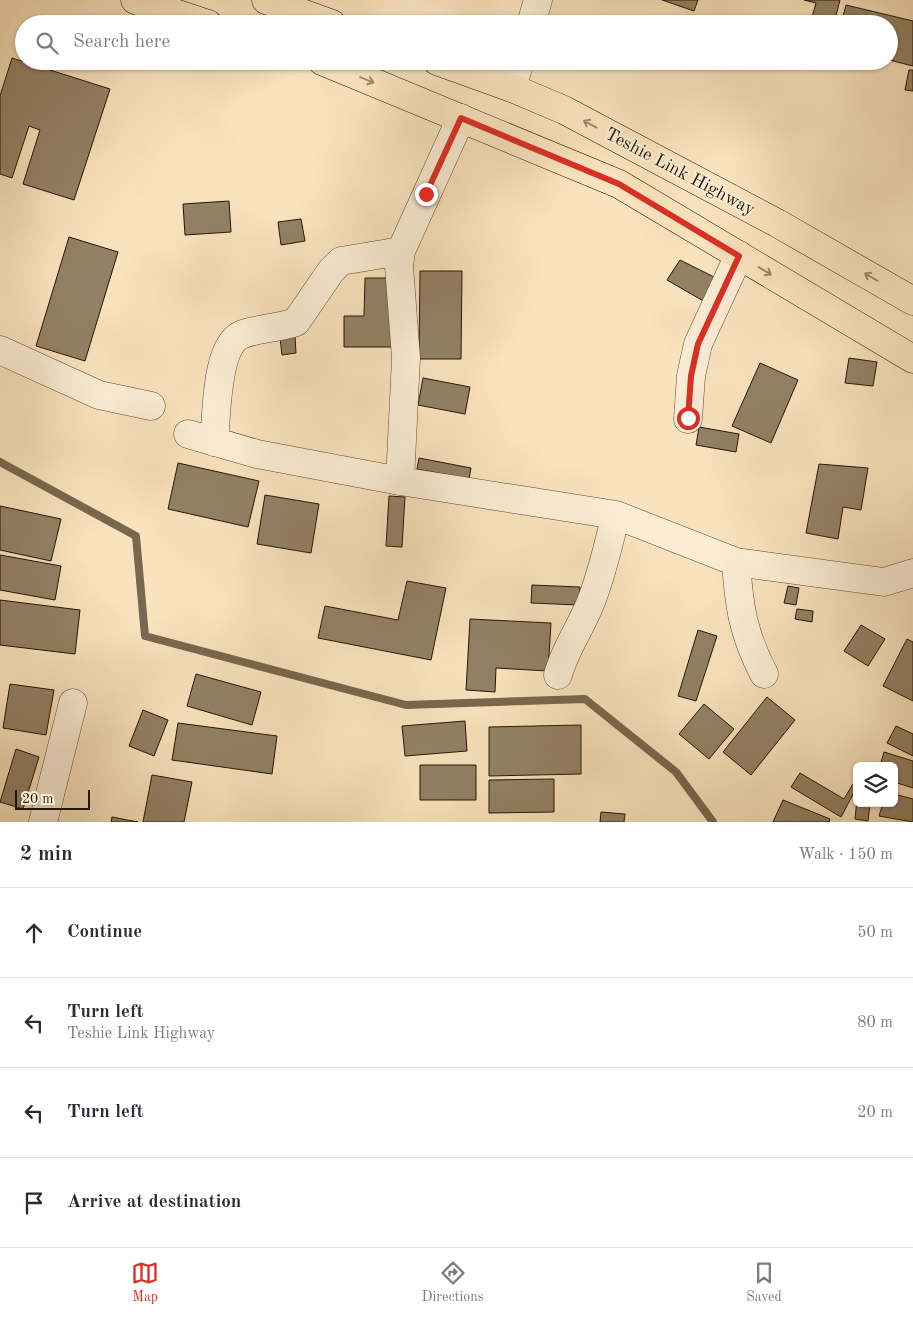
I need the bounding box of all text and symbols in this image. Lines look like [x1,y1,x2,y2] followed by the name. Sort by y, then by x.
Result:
[15,15,898,70] search box
[33,29,61,57] icon: search
[73,33,170,52] text: Search here
[359,75,374,85] one-way arrow
[582,119,597,129] one-way arrow
[602,125,758,219] street label: Teshie Link Highway
[415,183,438,206] route end
[757,266,771,276] one-way arrow
[864,271,878,281] one-way arrow
[677,407,700,430] route start
[853,762,898,807] map controls
[853,762,898,807] button: layers
[15,787,90,810] scale bar
[22,792,53,806] text: 20 m
[20,844,73,865] text: 2 min
[798,847,893,863] text: Walk · 150 m
[20,919,48,947] icon: ahead
[67,923,142,942] text: Continue
[857,925,893,941] text: 50 m
[67,1003,144,1022] text: Turn left
[20,1009,48,1037] icon: left
[857,1015,893,1031] text: 80 m
[67,1026,215,1042] text: Teshie Link Highway
[20,1099,48,1127] icon: left
[67,1103,144,1122] text: Turn left
[857,1105,893,1121] text: 20 m
[20,1189,48,1217] icon: arrive
[67,1193,241,1212] text: Arrive at destination
[131,1259,159,1306] tab: Map
[422,1259,484,1306] tab: Directions
[746,1259,782,1306] tab: Saved

